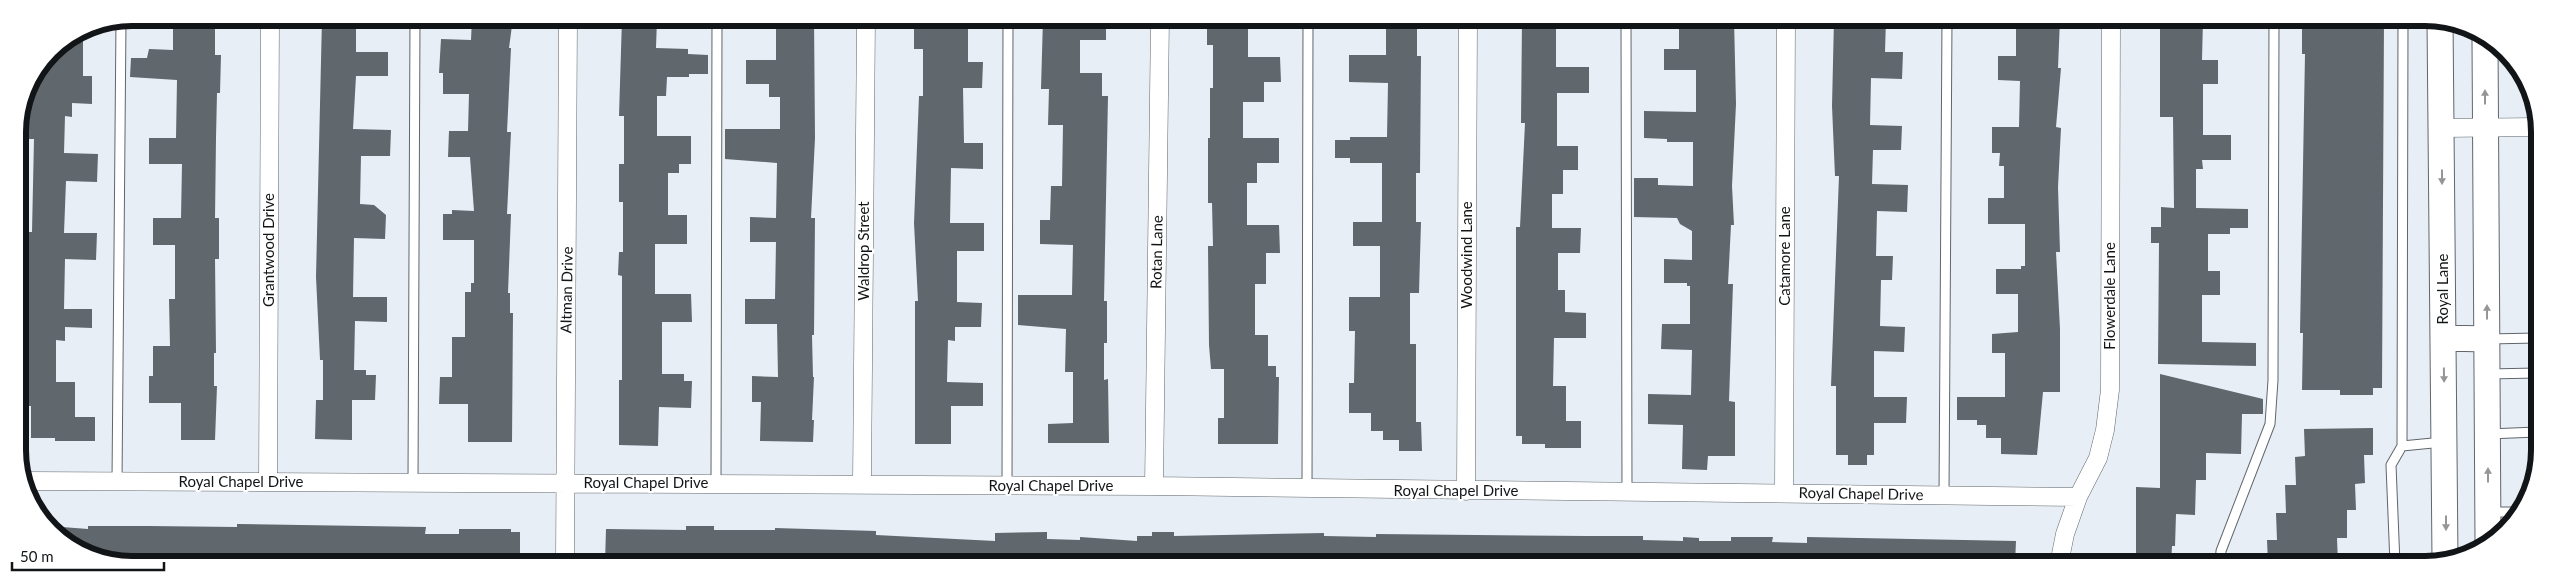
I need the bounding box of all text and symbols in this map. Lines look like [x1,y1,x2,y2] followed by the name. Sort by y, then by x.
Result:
[2481,89,2489,105] one-way arrow
[2438,169,2446,185] one-way arrow
[259,193,277,307] street label: Grantwood Drive
[854,201,872,301] street label: Waldrop Street
[1457,201,1475,309] street label: Woodwind Lane
[1775,206,1793,306] street label: Catamore Lane
[1146,215,1166,289] street label: Rotan Lane
[2100,242,2118,350] street label: Flowerdale Lane
[556,246,576,334] street label: Altman Drive
[2433,253,2451,325] street label: Royal Lane
[2483,304,2491,320] one-way arrow
[2440,367,2448,383] one-way arrow
[2484,467,2492,483] one-way arrow
[179,472,304,490] street label: Royal Chapel Drive
[584,473,709,491] street label: Royal Chapel Drive
[989,476,1114,494] street label: Royal Chapel Drive
[1394,481,1519,499] street label: Royal Chapel Drive
[1798,483,1924,503] street label: Royal Chapel Drive
[2442,515,2450,531] one-way arrow
[12,540,165,572] scale bar
[20,547,54,565] text: 50 m

